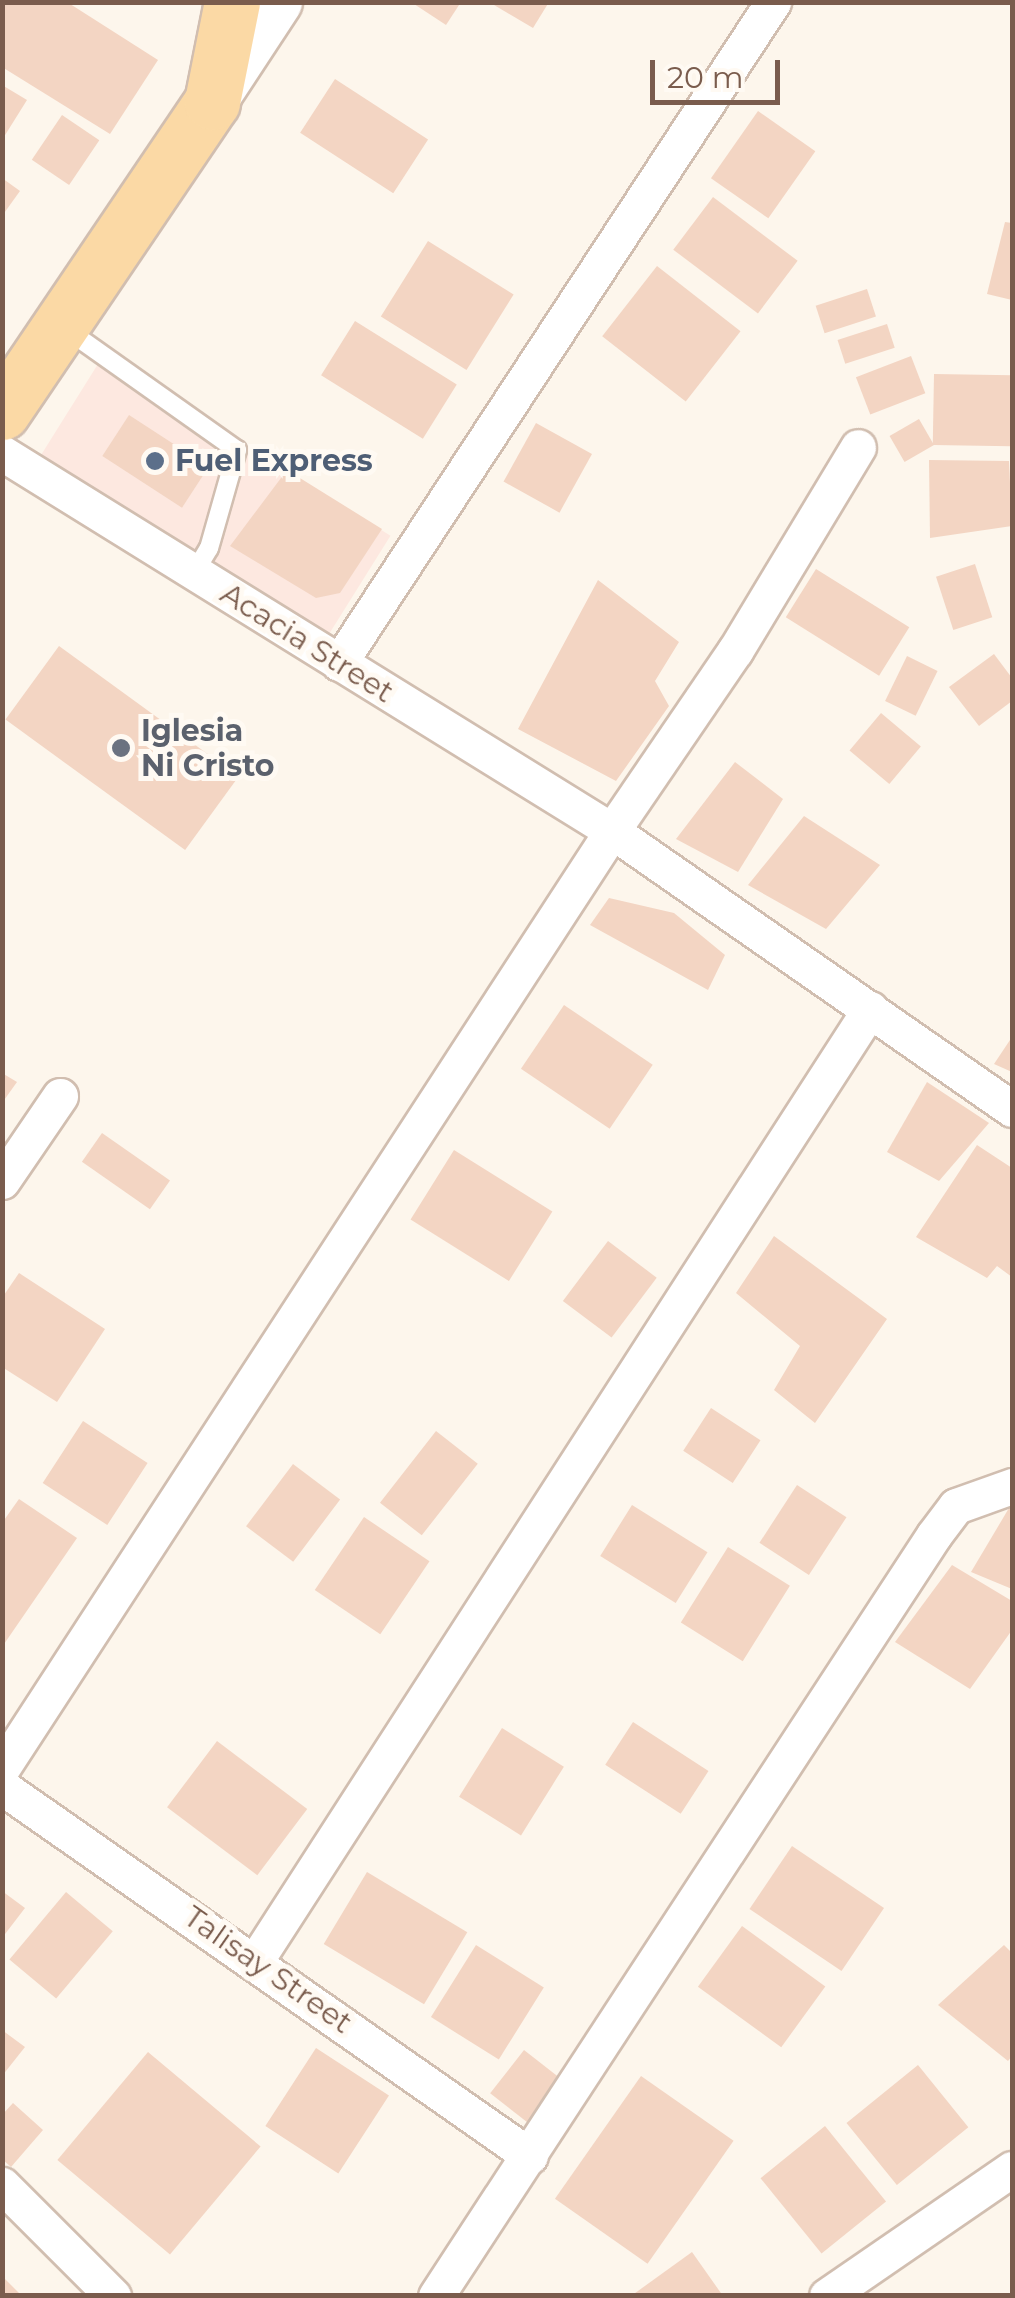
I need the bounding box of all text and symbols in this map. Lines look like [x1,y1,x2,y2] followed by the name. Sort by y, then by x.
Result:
[655,40,785,102] scale bar
[667,59,744,96] text: 20 m
[175,443,373,479] place label: Fuel Express
[144,450,166,472] marker: Fuel Express
[214,576,400,710] street label: Acacia Street
[141,713,274,784] place label: Iglesia Ni Cristo
[110,737,132,759] marker: Iglesia Ni Cristo
[177,1899,359,2041] street label: Talisay Street

